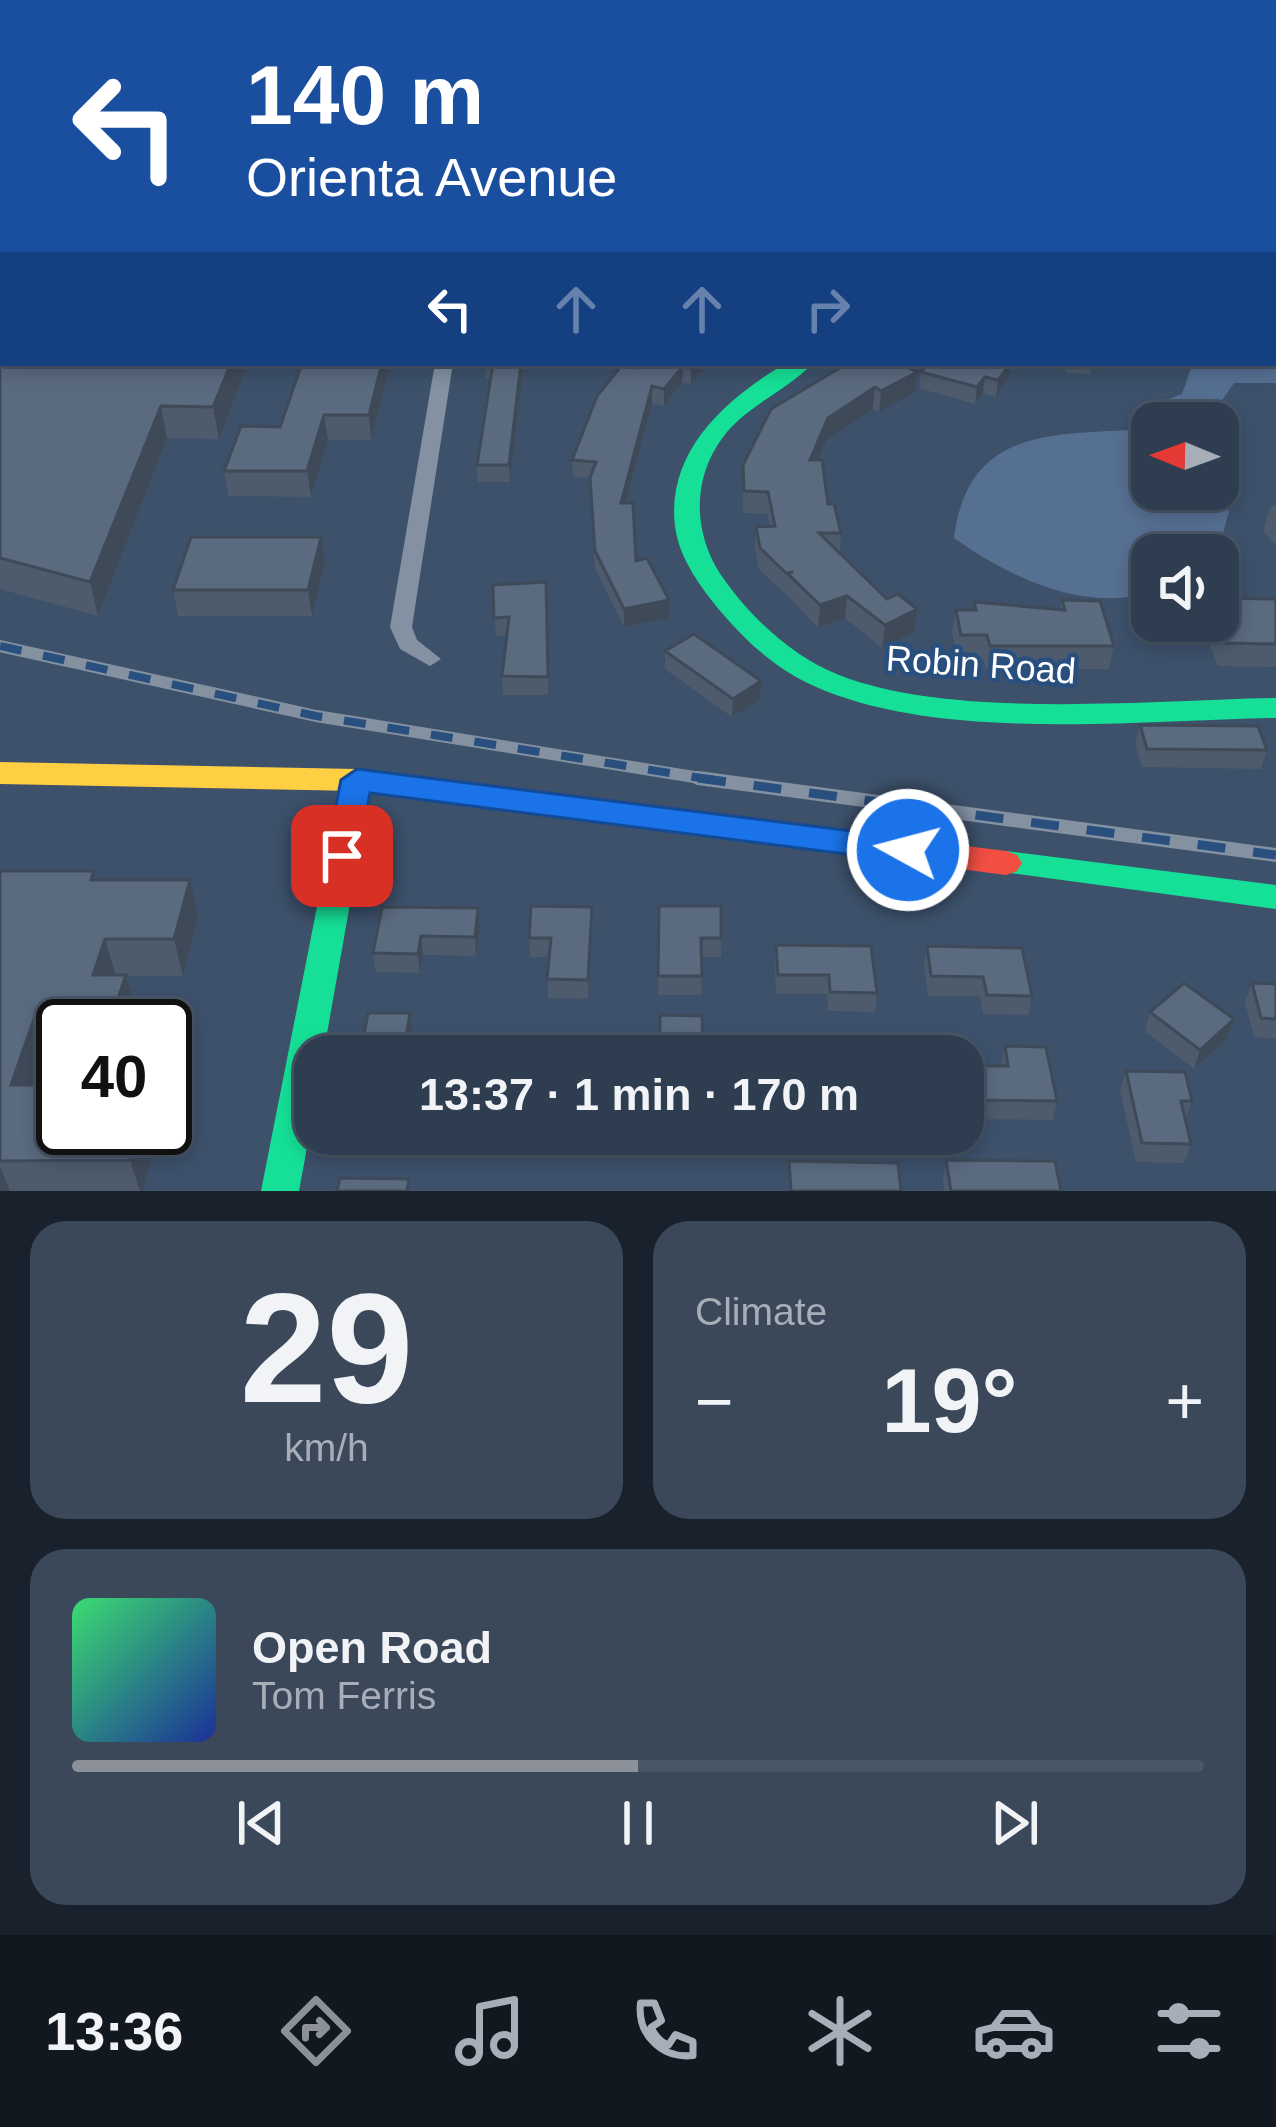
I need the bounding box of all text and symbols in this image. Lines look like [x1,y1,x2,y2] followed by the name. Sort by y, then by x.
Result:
[48,48,204,204] icon: left
[246,48,484,142] text: 140 m
[246,147,617,207] text: Orienta Avenue
[417,276,483,342] icon: left
[543,276,609,342] icon: ahead
[669,276,735,342] icon: ahead
[795,276,861,342] icon: right
[1131,402,1239,510] north arrow
[1131,402,1239,642] map controls
[1131,534,1239,642] button: sound
[885,637,1077,692] street label: Robin Road
[845,787,971,913] position arrow
[291,805,393,907] pin
[309,823,375,889] icon: arrive
[36,999,192,1155] speed limit sign: 40
[419,1069,859,1120] text: 13:37 · 1 min · 170 m
[240,1261,413,1435] text: 29
[695,1290,827,1333] text: Climate
[881,1351,1018,1451] text: 19°
[695,1364,734,1438] text: −
[1165,1364,1204,1438] text: +
[284,1426,369,1469] text: km/h
[252,1622,492,1673] text: Open Road
[252,1674,436,1717] text: Tom Ferris
[228,1790,294,1856] icon: previous
[605,1790,671,1856] icon: pause
[982,1790,1048,1856] icon: next
[274,1989,358,2073] icon: directions
[448,1989,532,2073] icon: music
[623,1989,707,2073] icon: phone
[798,1989,882,2073] icon: climate
[972,1989,1056,2073] icon: car
[1147,1989,1231,2073] icon: filters
[45,2001,183,2061] text: 13:36

